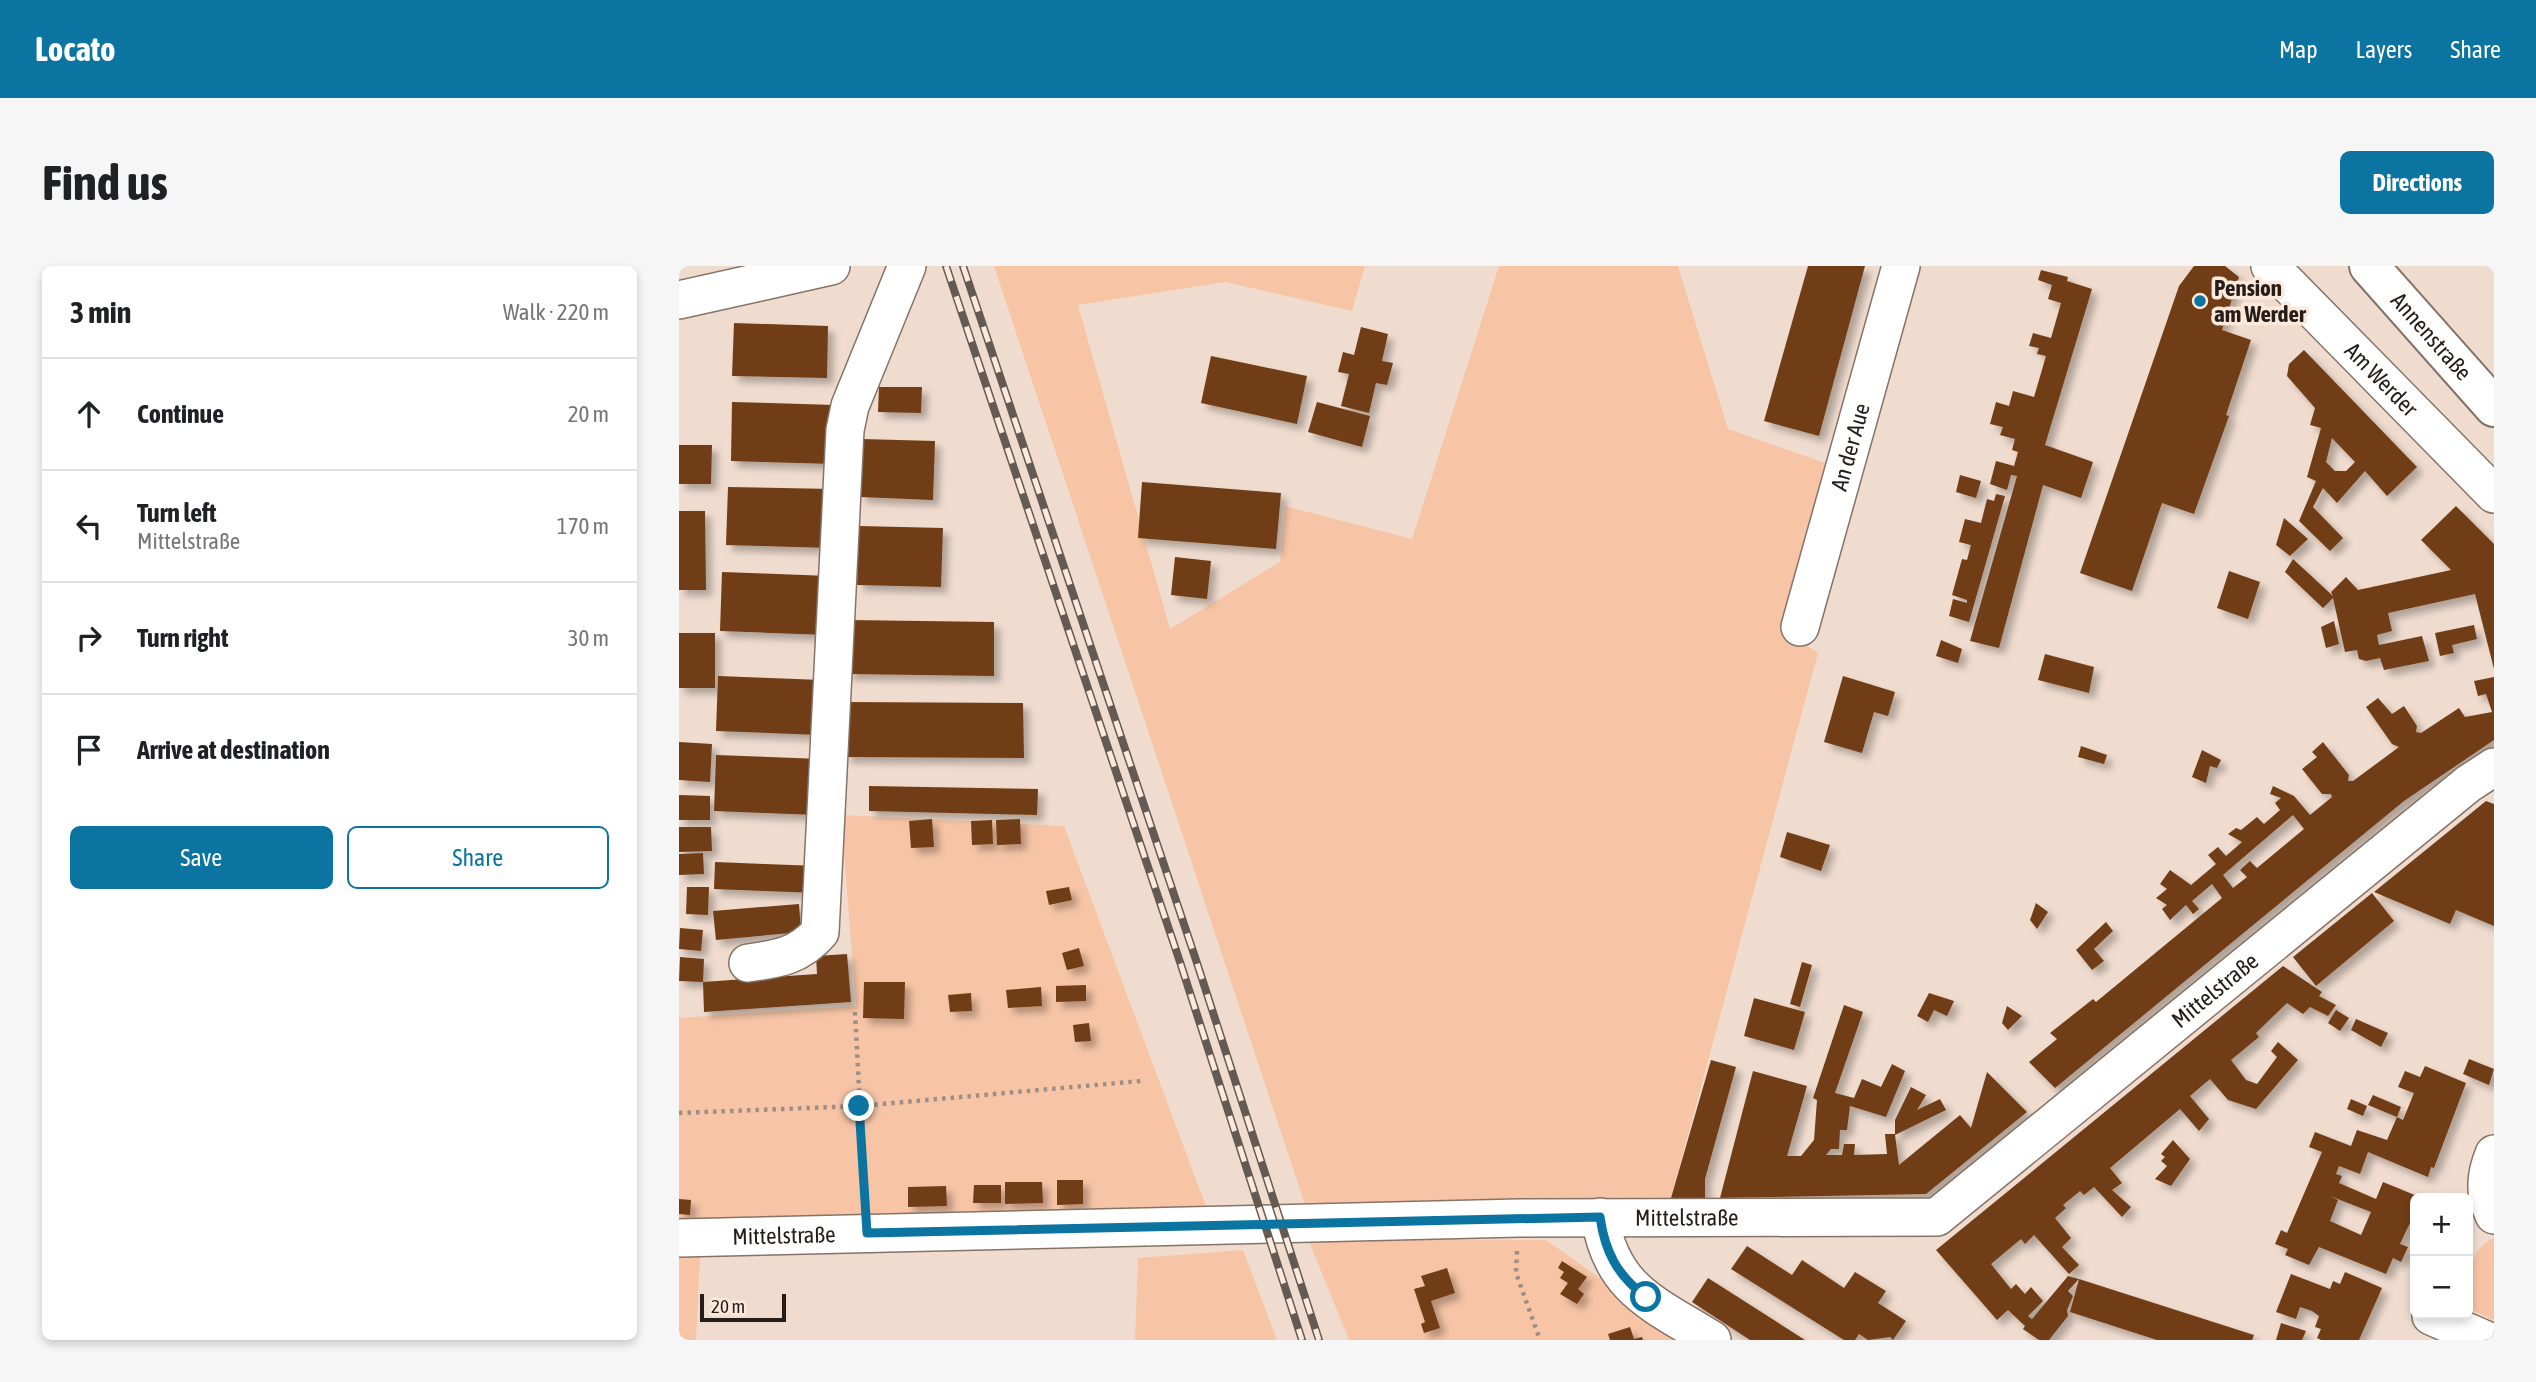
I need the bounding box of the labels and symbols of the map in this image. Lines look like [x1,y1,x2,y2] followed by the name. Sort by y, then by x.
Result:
[2214,275,2307,327] place label: Pension am Werder
[2386,287,2477,385] street label: Annenstraße
[2192,293,2208,309] marker: Pension am Werder
[2340,337,2424,422] street label: Am Werder
[1826,400,1875,494] street label: An der Aue
[2167,948,2263,1033] street label: Mittelstraße
[843,1090,874,1121] route end
[1635,1204,1738,1231] street label: Mittelstraße
[732,1221,836,1250] street label: Mittelstraße
[1630,1281,1661,1312] route start
[700,1291,786,1323] scale bar

